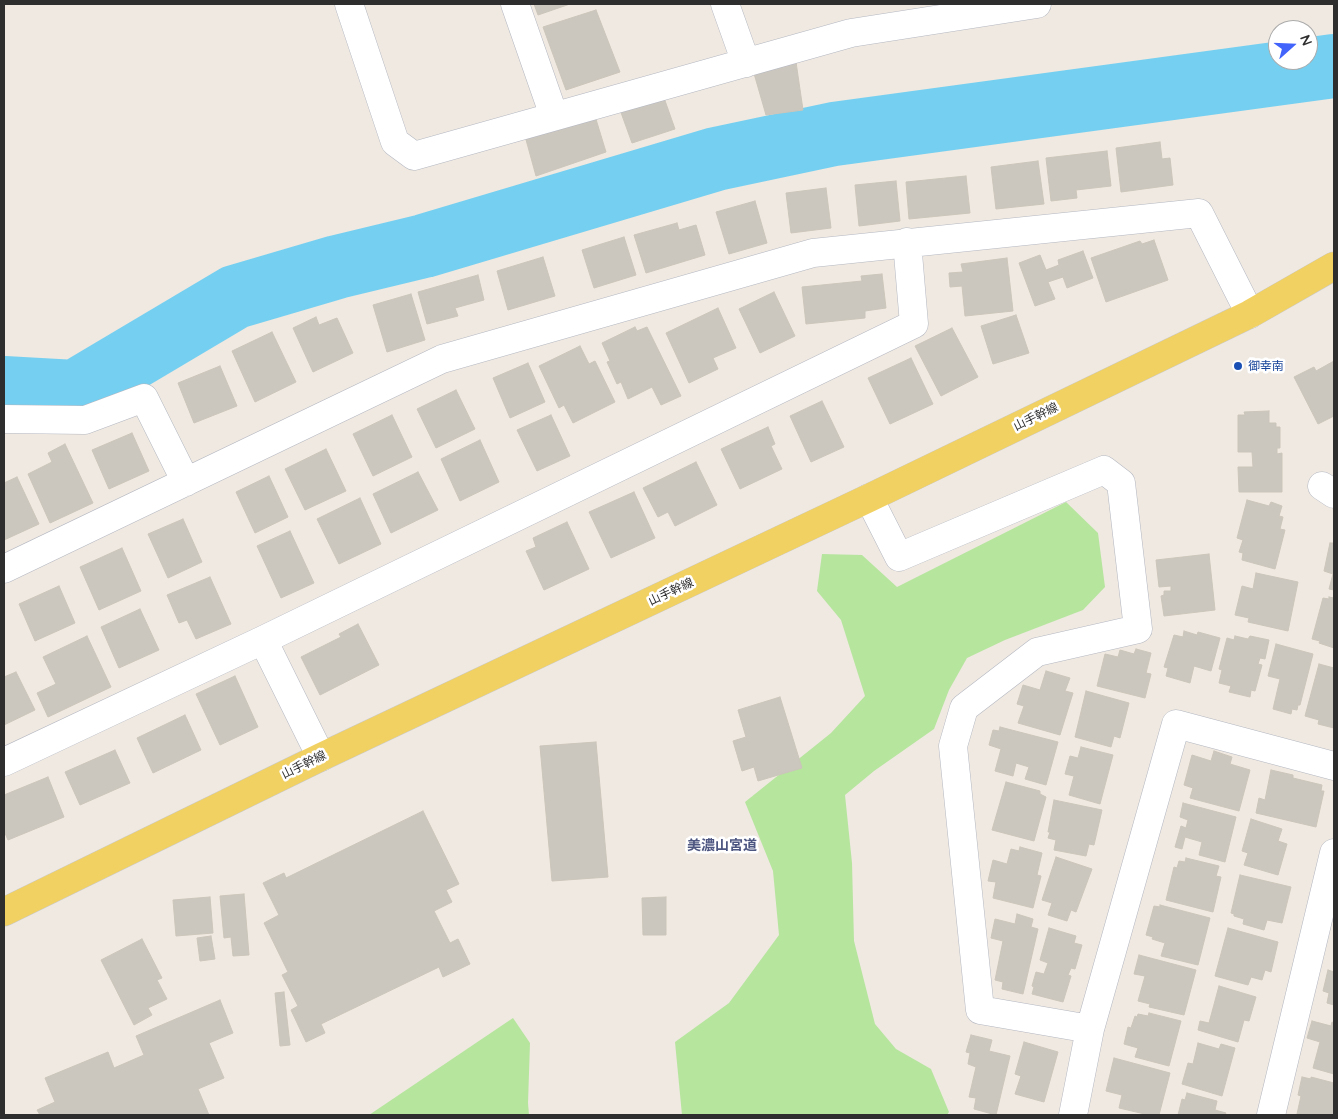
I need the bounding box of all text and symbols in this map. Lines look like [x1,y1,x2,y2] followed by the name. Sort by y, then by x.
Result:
[1268,20,1318,70] north arrow
[1296,32,1316,48] text: N
[1248,359,1284,373] place label: 御幸南
[1232,360,1244,372] marker: 御幸南
[1011,400,1061,434] street label: 山手幹線
[646,575,696,609] street label: 山手幹線
[279,748,329,782] street label: 山手幹線
[687,838,757,854] district label: 美濃山宮道

